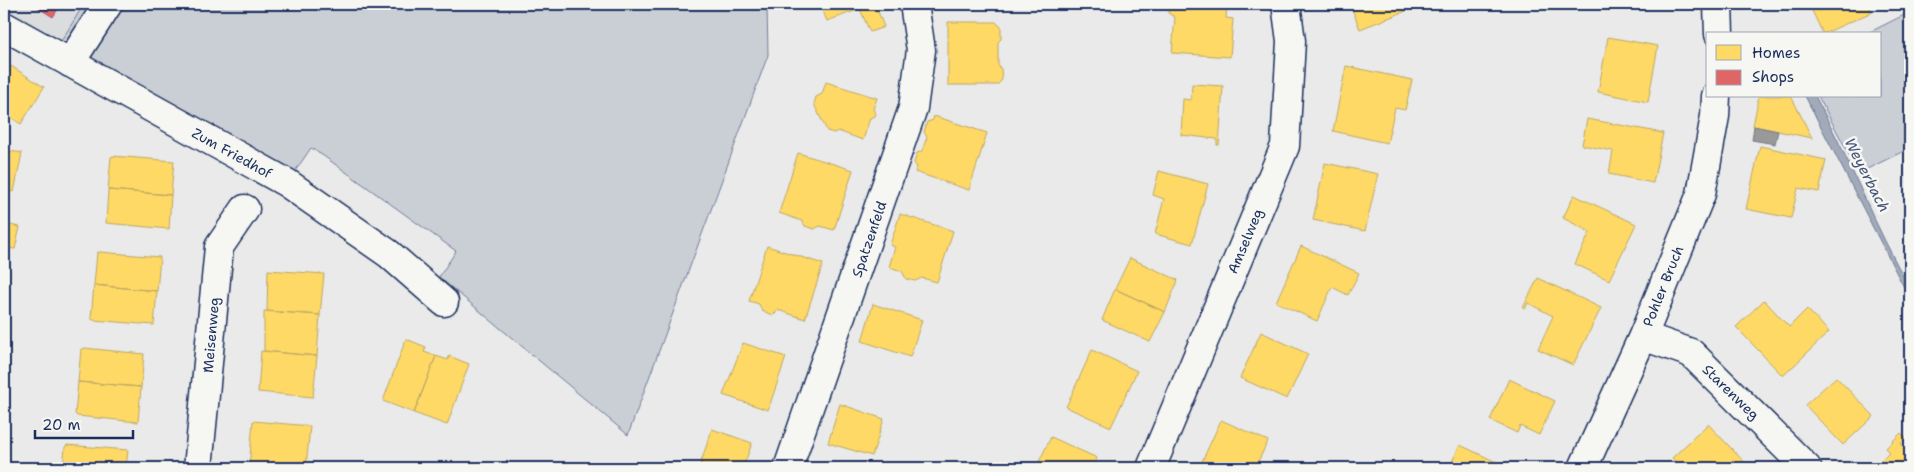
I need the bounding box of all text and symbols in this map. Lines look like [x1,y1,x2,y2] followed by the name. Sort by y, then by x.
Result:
[1706,32,1882,98] legend
[1752,43,1800,63] text: Homes
[1752,67,1794,87] text: Shops
[189,124,276,183] street label: Zum Friedhof
[1840,134,1894,216] water label: Weyerbach
[848,198,890,280] street label: Spatzenfeld
[1223,206,1267,276] street label: Amselweg
[1639,243,1687,329] street label: Pohler Bruch
[199,296,223,374] street label: Meisenweg
[1699,360,1763,424] street label: Starenweg
[35,407,132,439] scale bar
[42,415,81,435] text: 20 m

